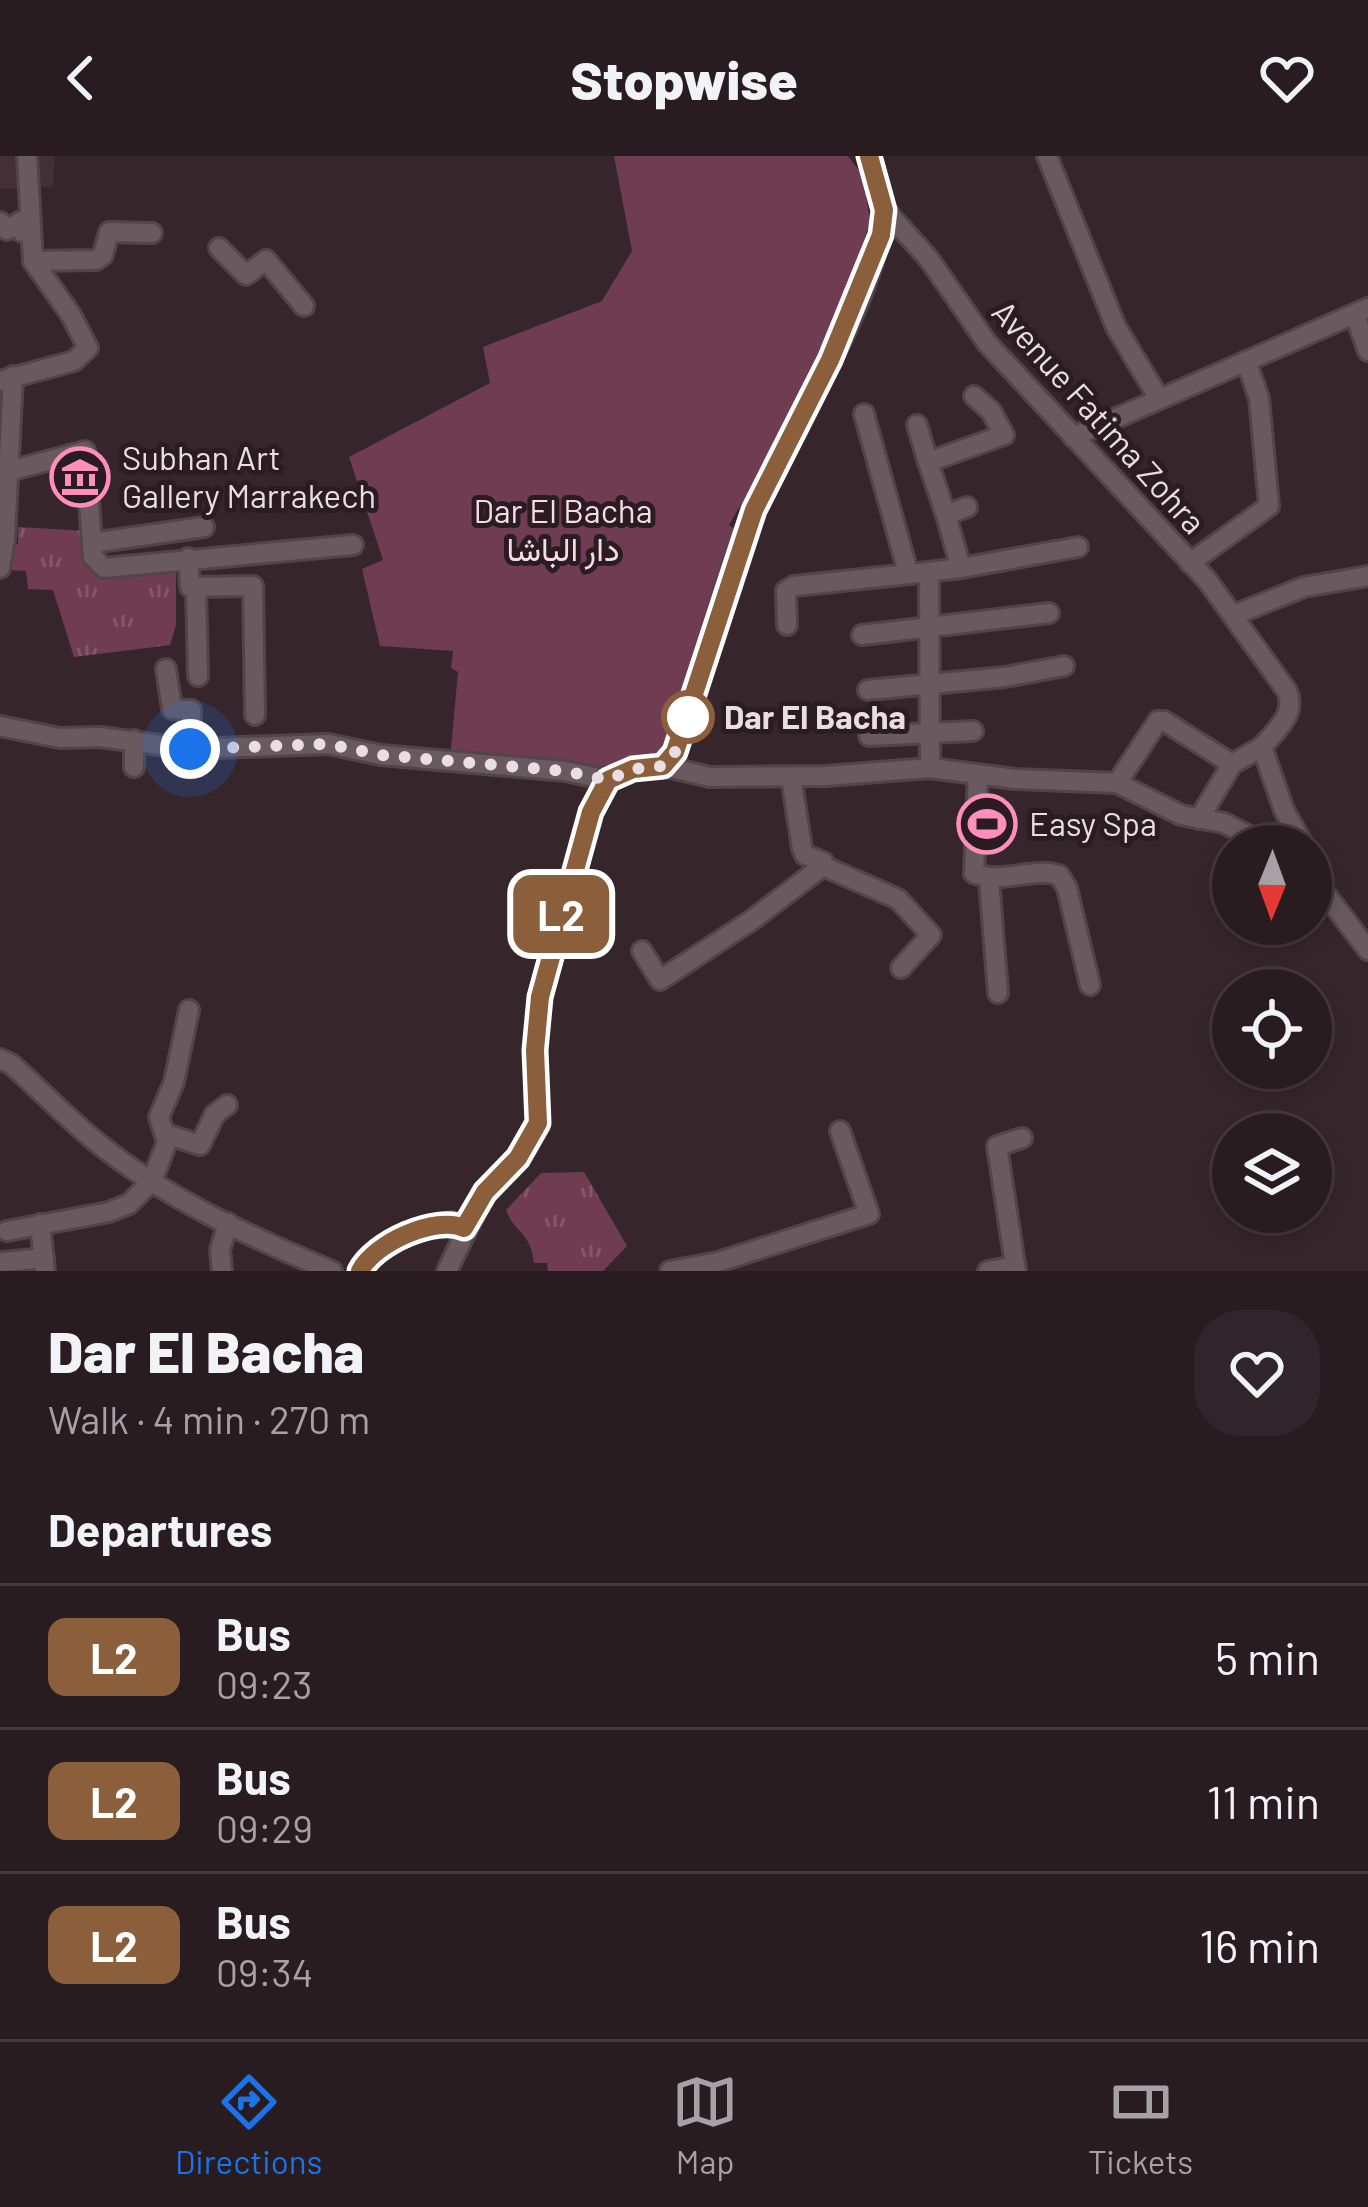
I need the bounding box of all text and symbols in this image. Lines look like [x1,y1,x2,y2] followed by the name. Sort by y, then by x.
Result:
[48,45,114,111] icon: back
[1254,45,1320,111] icon: heart
[570,46,798,111] text: Stopwise
[985,292,1215,541] street label: Avenue Fatima Zohra
[122,437,376,515] place label: Subhan Art Gallery Marrakech
[49,446,111,508] museum icon: Subhan Art Gallery Marrakech
[474,490,653,570] park label: Dar El Bacha دار الباشا
[663,692,713,742] marker: Dar El Bacha
[724,696,906,736] place label: Dar El Bacha
[160,719,220,779] your location
[956,793,1018,855] sports icon: Easy Spa
[1029,803,1157,843] place label: Easy Spa
[1212,825,1332,945] north arrow
[1212,825,1332,1233] map controls
[507,875,615,953] line badge: L2
[537,889,585,939] text: L2
[1212,969,1332,1089] button: locate
[1212,1113,1332,1233] button: layers
[1194,1310,1320,1436] button: heart
[48,1316,364,1384] text: Dar El Bacha
[48,1395,370,1442] text: Walk · 4 min · 270 m
[48,1502,272,1556] text: Departures
[216,1606,291,1660] text: Bus
[1215,1630,1320,1684] text: 5 min
[90,1632,138,1682] text: L2
[216,1660,312,1707] text: 09:23
[216,1750,291,1804] text: Bus
[1206,1774,1320,1828] text: 11 min
[90,1776,138,1826] text: L2
[216,1804,313,1851] text: 09:29
[216,1894,291,1948] text: Bus
[1199,1918,1320,1972] text: 16 min
[90,1920,138,1970] text: L2
[216,1948,313,1995] text: 09:34
[175,2069,322,2181] tab: Directions
[672,2069,738,2181] tab: Map
[1088,2069,1193,2181] tab: Tickets

